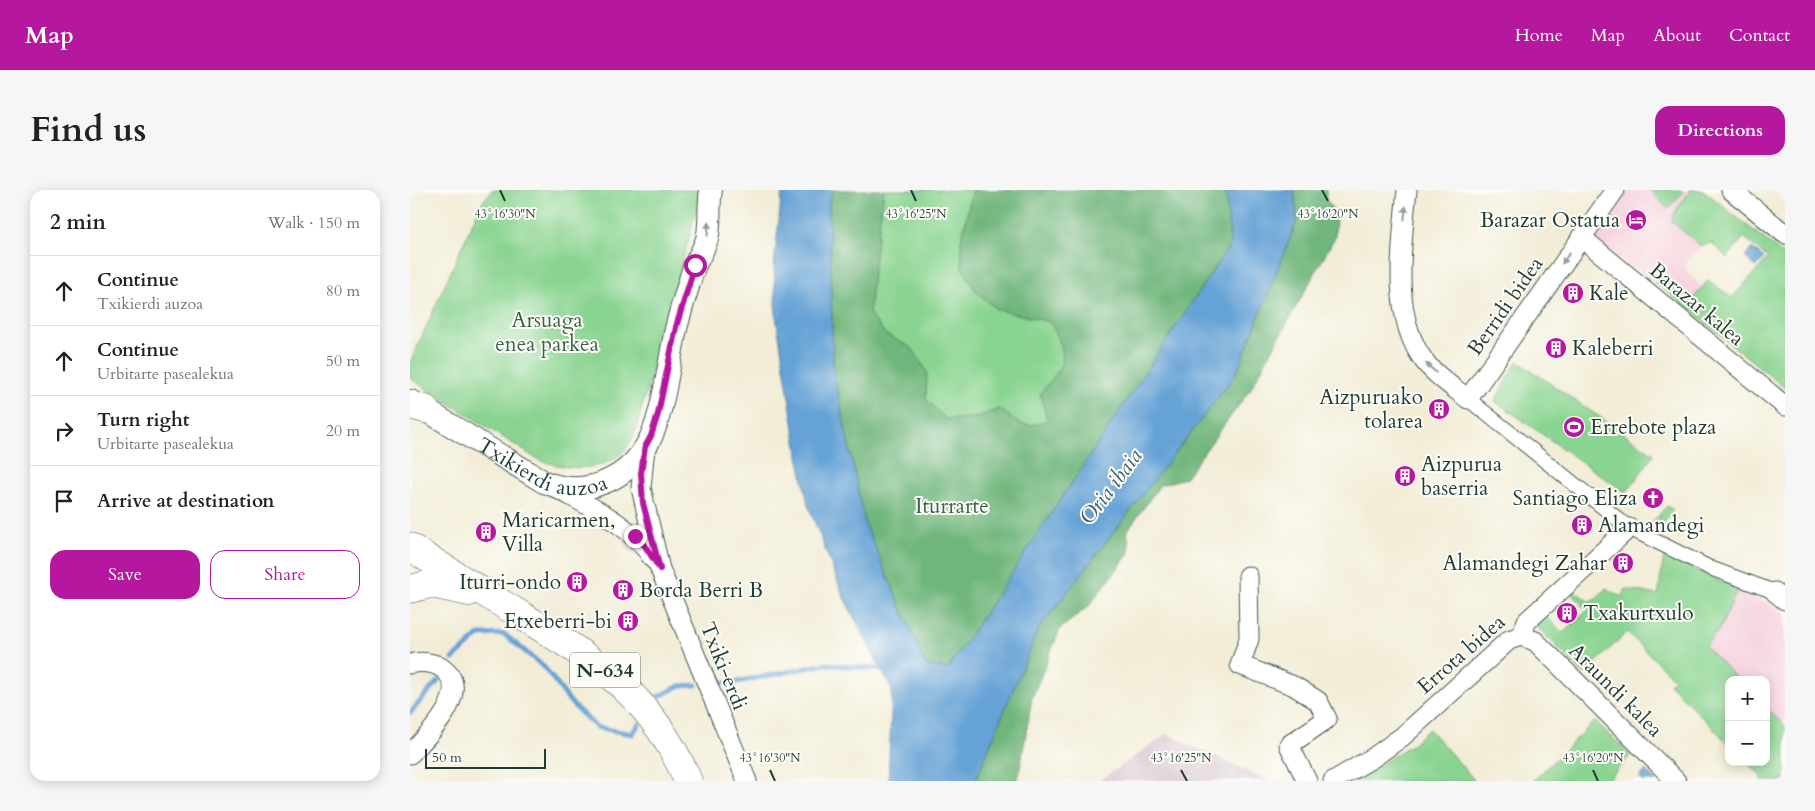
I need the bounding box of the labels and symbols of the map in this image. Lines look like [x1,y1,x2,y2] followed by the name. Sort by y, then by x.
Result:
[1401,205,1409,221] one-way arrow
[475,206,536,222] text: 43°16'30"N
[886,206,947,222] text: 43°16'25"N
[1298,206,1359,222] text: 43°16'20"N
[1480,206,1620,235] place label: Barazar Ostatua
[1624,208,1648,232] hotel icon: Barazar Ostatua
[704,221,712,237] one-way arrow
[1461,251,1550,362] street label: Berridi bidea
[1561,251,1571,265] one-way arrow
[684,254,707,277] route start
[1643,256,1750,353] street label: Barazar kalea
[1589,279,1629,308] place label: Kale
[1561,281,1585,305] building icon: Kale
[495,306,599,359] park label: Arsuaga enea parkea
[1572,334,1654,363] place label: Kaleberri
[1544,336,1568,360] building icon: Kaleberri
[1425,362,1438,373] one-way arrow
[1319,383,1423,436] place label: Aizpuruako tolarea
[1427,397,1451,421] building icon: Aizpuruako tolarea
[1590,413,1716,442] place label: Errebote plaza
[1562,415,1586,439] sports icon: Errebote plaza
[472,431,612,503] street label: Txikierdi auzoa
[1072,442,1149,531] water label: Oria ibaia
[1421,450,1502,503] place label: Aizpurua baserria
[1393,464,1417,488] building icon: Aizpurua baserria
[1512,484,1637,513] place label: Santiago Eliza
[1641,486,1665,510] church icon: Santiago Eliza
[915,492,989,521] park label: Iturrarte
[502,506,615,559] place label: Maricarmen, Villa
[1598,511,1705,540] place label: Alamandegi
[1570,513,1594,537] building icon: Alamandegi
[474,520,498,544] building icon: Maricarmen, Villa
[624,525,647,548] route end
[1443,549,1607,578] place label: Alamandegi Zahar
[1611,551,1635,575] building icon: Alamandegi Zahar
[459,568,561,597] place label: Iturri-ondo
[565,570,589,594] building icon: Iturri-ondo
[639,576,763,605] place label: Borda Berri B
[611,578,635,602] building icon: Borda Berri B
[1583,599,1694,628] place label: Txakurtxulo
[1555,601,1579,625] building icon: Txakurtxulo
[504,607,612,636] place label: Etxeberri-bi
[1411,608,1512,701] street label: Errota bidea
[616,609,640,633] building icon: Etxeberri-bi
[693,618,754,715] street label: Txiki-erdi
[1562,637,1669,744] street label: Araundi kalea
[570,652,640,688] road number: N-634
[425,746,546,769] scale bar
[740,750,801,766] text: 43°16'30"N
[1151,750,1212,766] text: 43°16'25"N
[1563,750,1624,766] text: 43°16'20"N

